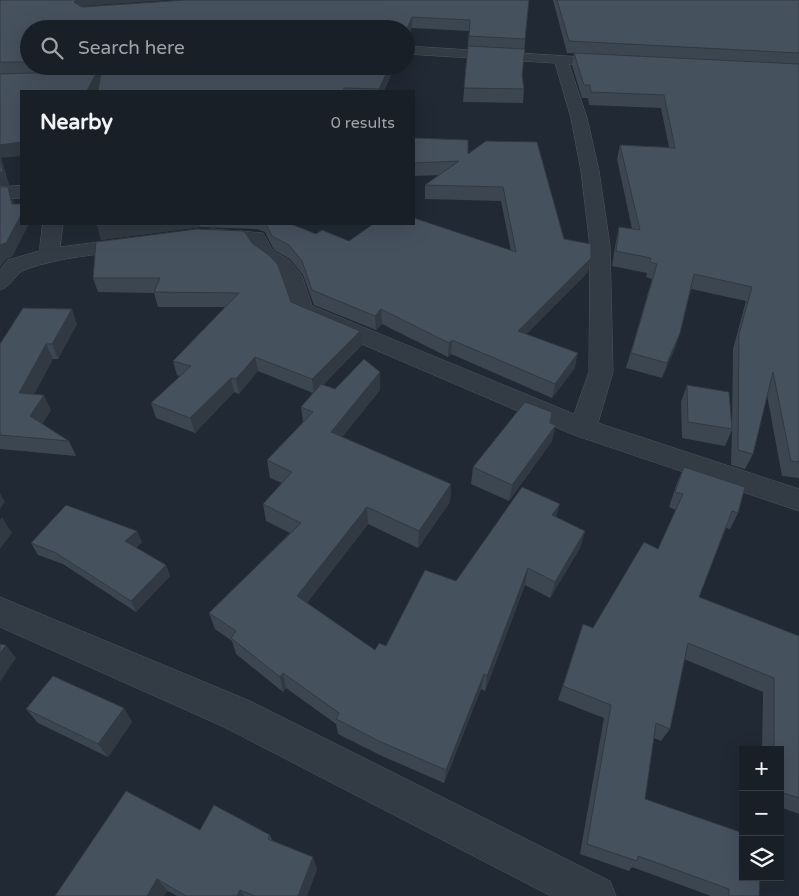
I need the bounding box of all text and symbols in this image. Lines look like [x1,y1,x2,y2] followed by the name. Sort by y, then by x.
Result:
[20,20,415,75] search box
[38,34,66,62] icon: search
[78,37,185,59] text: Search here
[40,110,113,135] text: Nearby
[331,113,395,133] text: 0 results
[739,746,784,881] map controls
[739,746,784,791] button: +
[739,791,784,836] button: −
[739,836,784,881] button: layers

